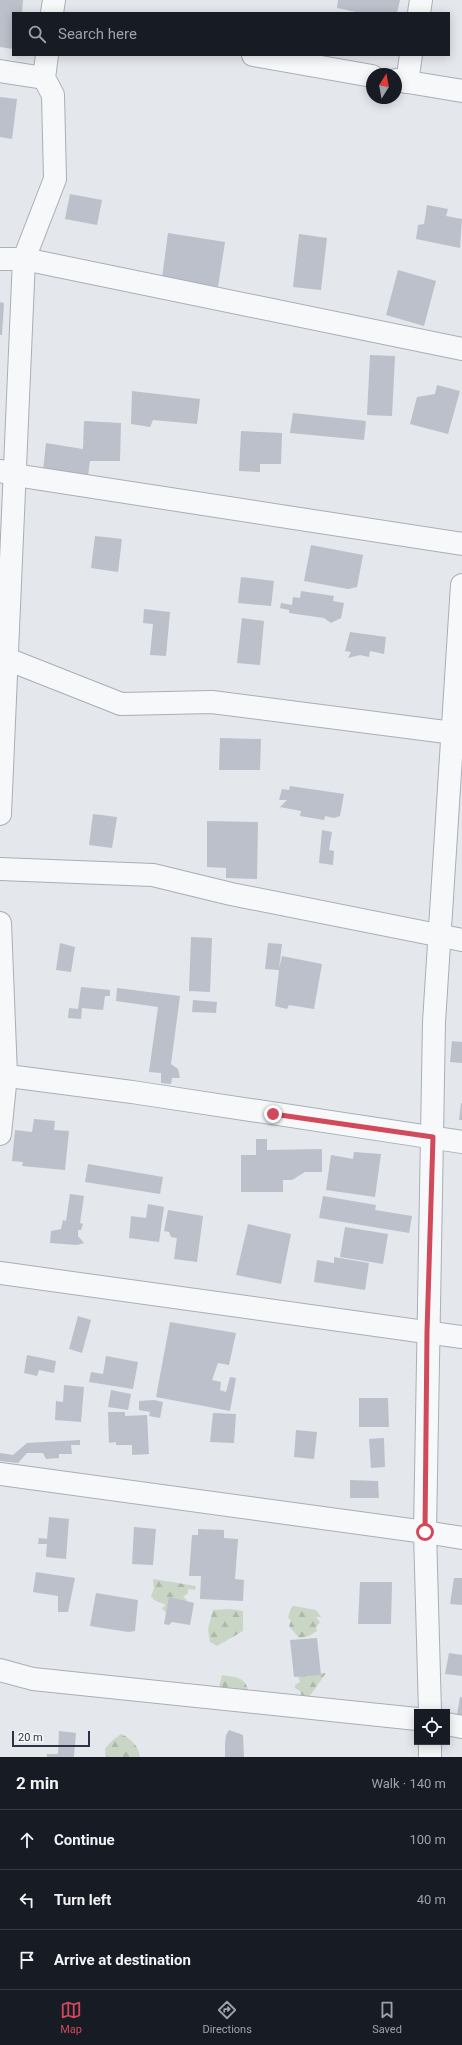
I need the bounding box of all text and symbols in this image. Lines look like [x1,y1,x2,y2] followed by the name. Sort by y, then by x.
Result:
[12,12,450,56] search box
[26,23,48,45] icon: search
[58,25,137,43] text: Search here
[366,68,402,104] north arrow
[264,1105,282,1123] route end
[416,1523,434,1541] route start
[414,1709,450,1745] map controls
[414,1709,450,1745] button: locate
[12,1729,90,1748] scale bar
[18,1731,43,1744] text: 20 m
[16,1773,59,1793] text: 2 min
[371,1776,446,1791] text: Walk · 140 m
[16,1829,38,1851] icon: ahead
[54,1831,115,1849] text: Continue
[409,1832,446,1847] text: 100 m
[16,1889,38,1911] icon: left
[54,1891,111,1909] text: Turn left
[417,1892,446,1907] text: 40 m
[16,1949,38,1971] icon: arrive
[54,1951,191,1969] text: Arrive at destination
[60,1999,82,2036] tab: Map
[202,1999,252,2036] tab: Directions
[372,1999,402,2036] tab: Saved

